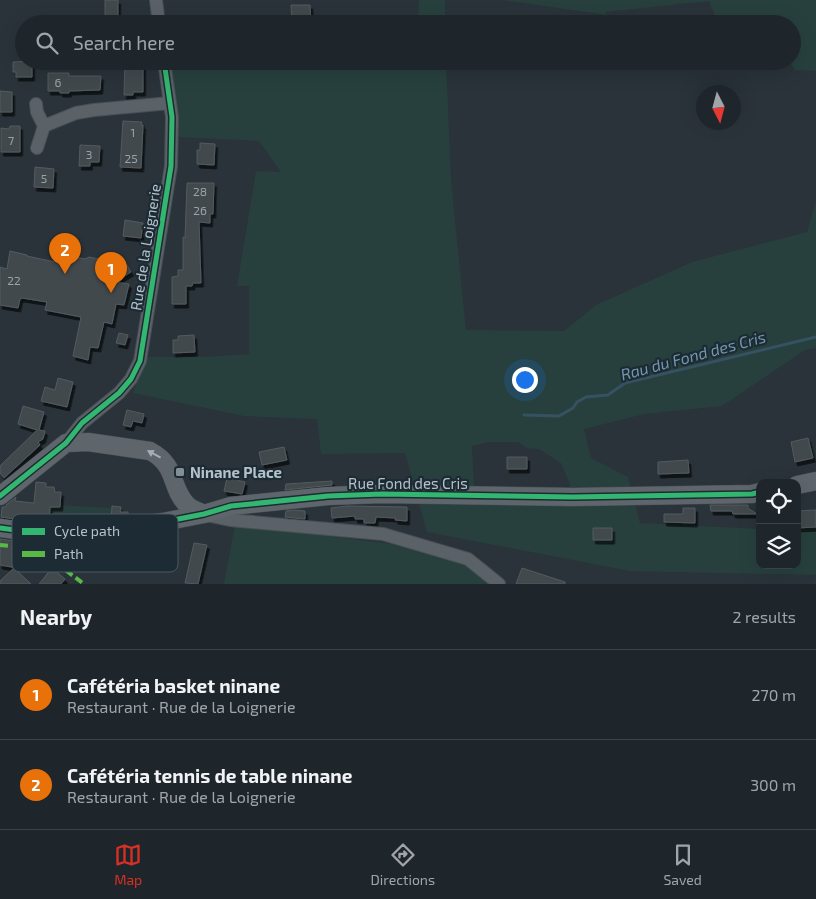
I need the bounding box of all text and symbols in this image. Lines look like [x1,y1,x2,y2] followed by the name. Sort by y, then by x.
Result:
[15,15,801,70] search box
[33,29,61,57] icon: search
[73,31,175,54] text: Search here
[55,75,62,89] house number: 6
[696,85,741,130] north arrow
[131,125,135,139] house number: 1
[8,133,14,147] house number: 7
[86,147,92,161] house number: 3
[124,151,138,165] house number: 25
[41,171,47,185] house number: 5
[126,182,164,312] street label: Rue de la Loignerie
[193,184,207,198] house number: 28
[193,203,207,217] house number: 26
[49,233,81,274] pin: 2
[95,252,127,293] pin: 1
[7,273,21,287] house number: 22
[618,326,768,384] water label: Rau du Fond des Cris
[512,367,538,393] your location
[146,450,161,458] one-way arrow
[190,463,282,481] place label: Ninane Place
[174,466,186,478] marker: Ninane Place
[348,474,468,492] street label: Rue Fond des Cris
[756,479,801,569] map controls
[756,479,801,524] button: locate
[12,514,178,572] legend
[54,522,120,539] text: Cycle path
[756,524,801,569] button: layers
[54,545,83,562] text: Path
[20,604,92,629] text: Nearby
[733,607,796,626] text: 2 results
[67,674,280,697] text: Cafétéria basket ninane
[33,685,39,704] text: 1
[752,685,796,704] text: 270 m
[67,697,296,716] text: Restaurant · Rue de la Loignerie
[67,764,352,787] text: Cafétéria tennis de table ninane
[31,775,41,794] text: 2
[750,775,796,794] text: 300 m
[67,787,296,806] text: Restaurant · Rue de la Loignerie
[114,841,142,888] tab: Map
[371,841,435,888] tab: Directions
[663,841,702,888] tab: Saved

